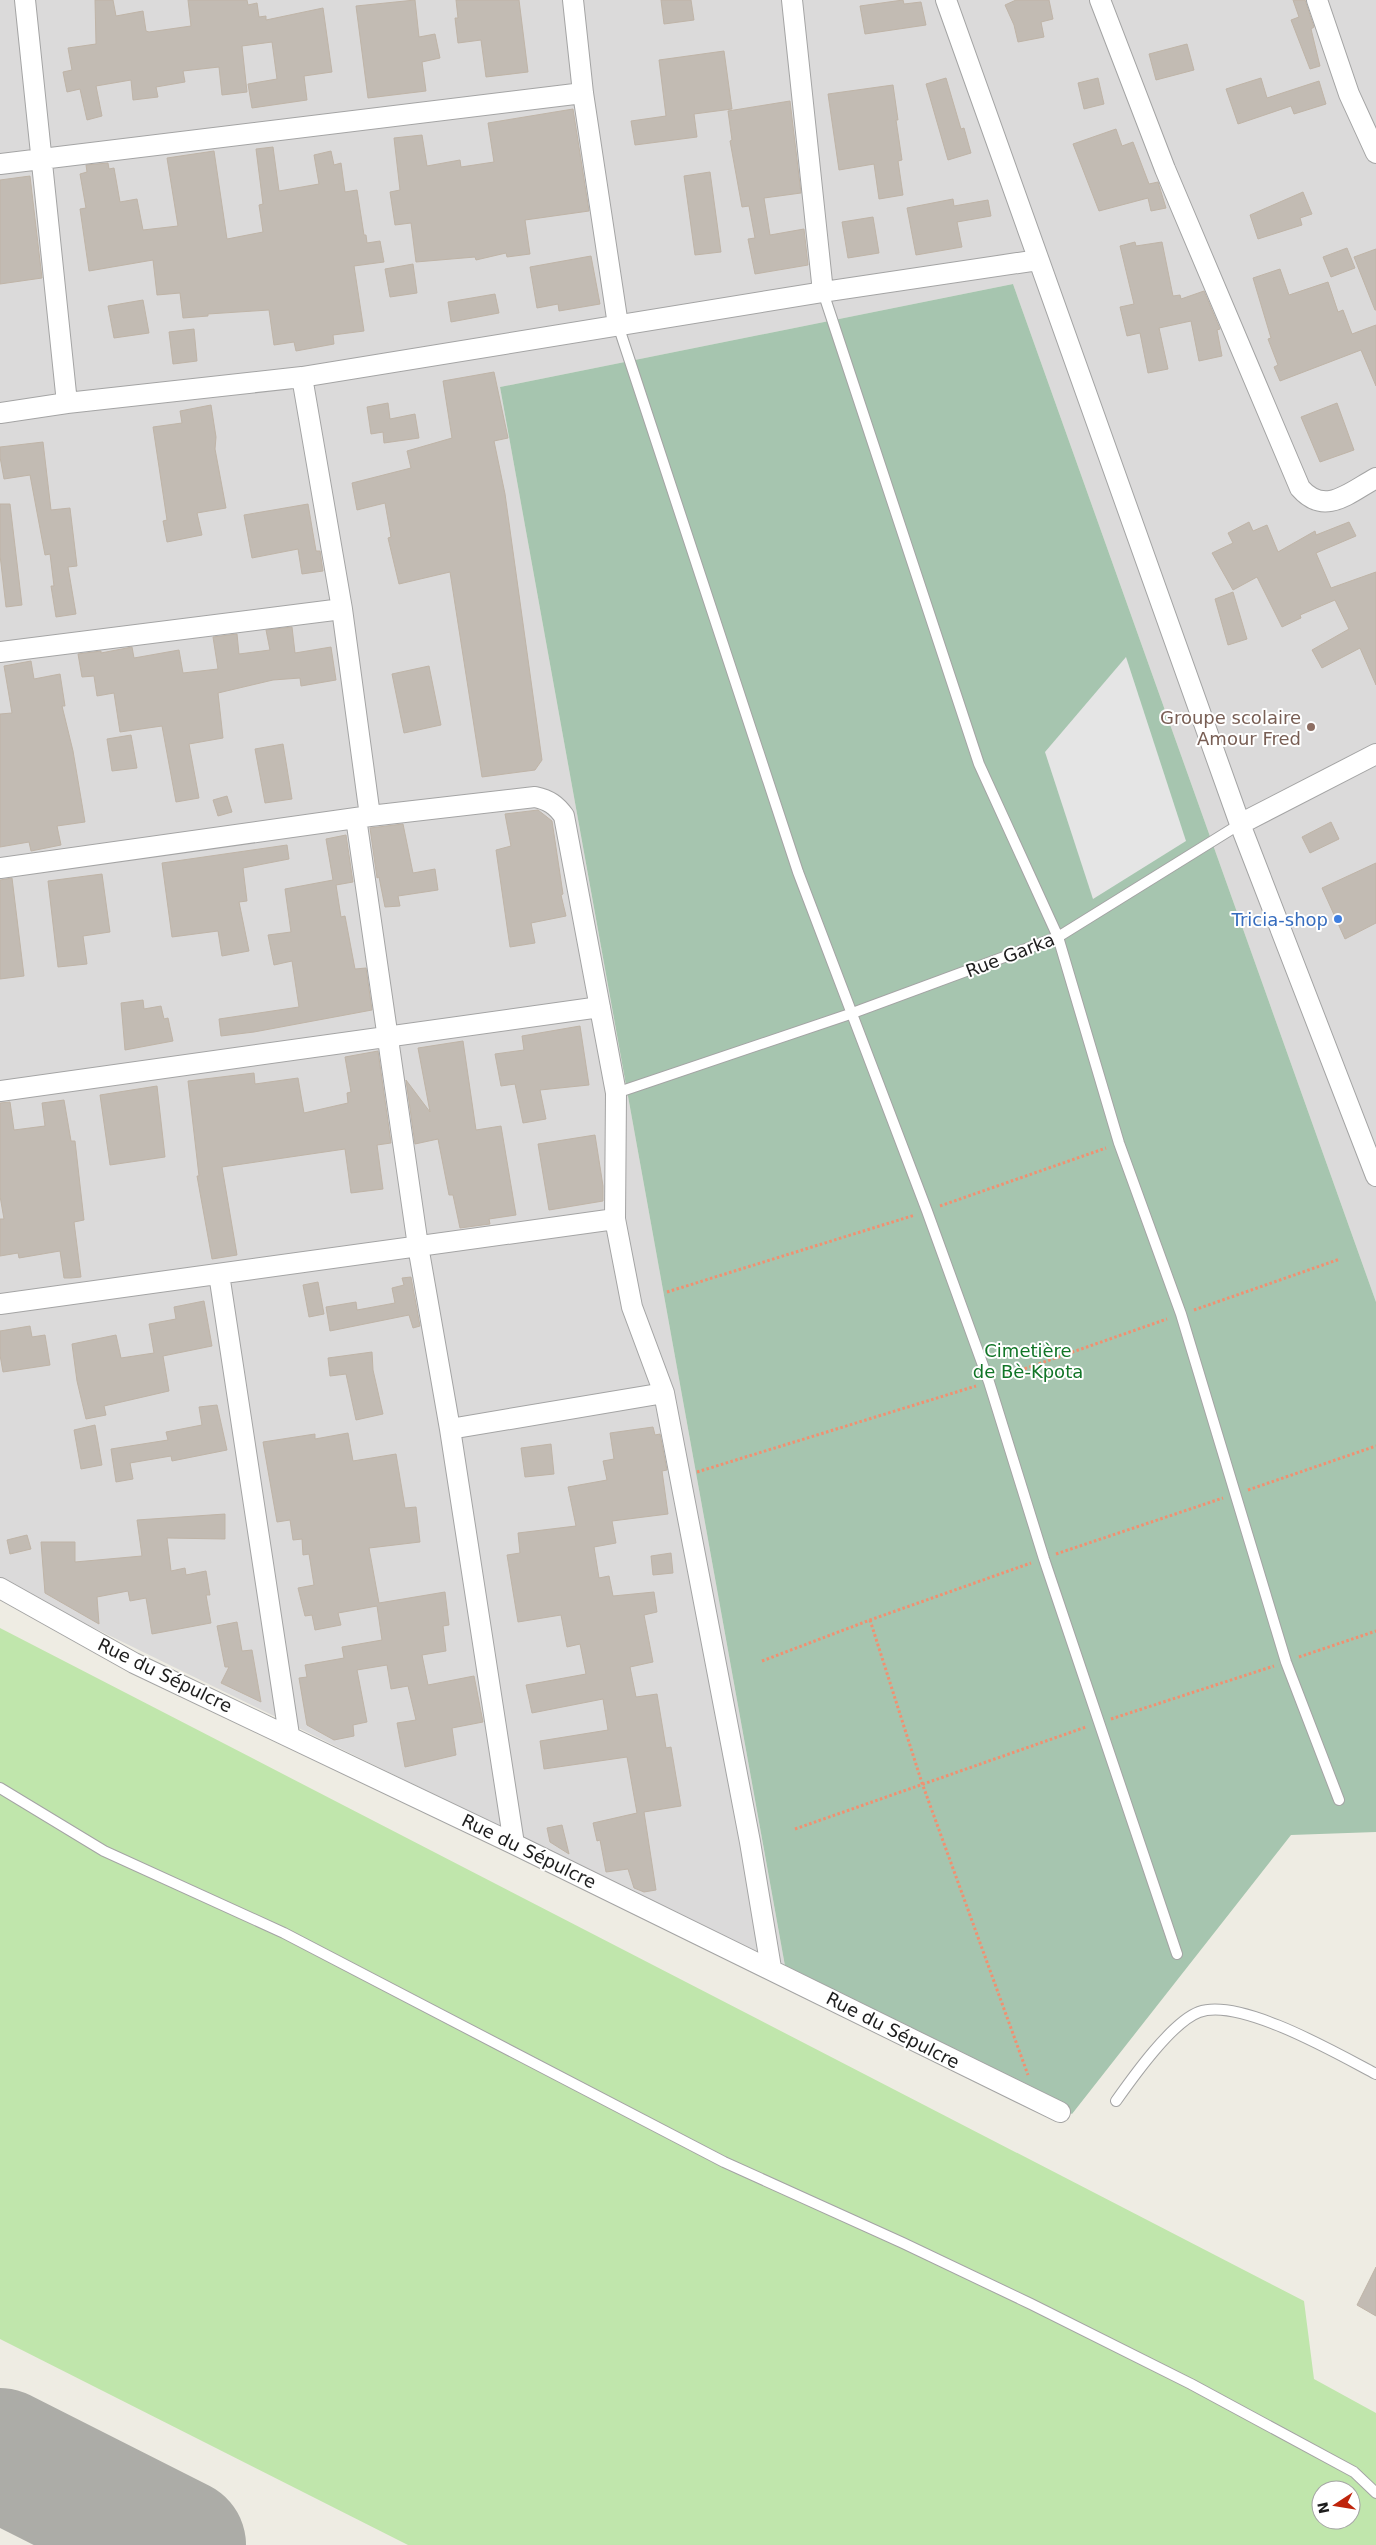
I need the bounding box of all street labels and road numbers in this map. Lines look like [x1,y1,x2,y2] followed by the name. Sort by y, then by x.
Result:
[963,928,1057,982] street label: Rue Garka
[94,1633,236,1717] street label: Rue du Sépulcre
[458,1809,600,1893] street label: Rue du Sépulcre
[823,1987,963,2073] street label: Rue du Sépulcre

